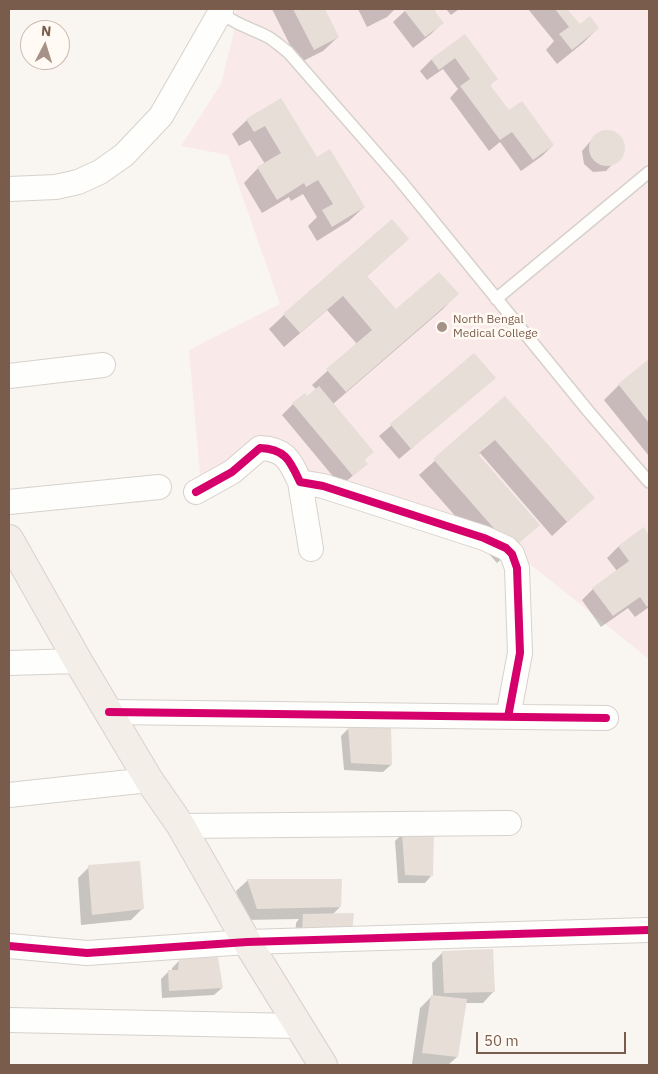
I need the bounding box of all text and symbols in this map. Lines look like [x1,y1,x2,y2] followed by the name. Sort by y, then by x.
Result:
[20,20,70,70] north arrow
[40,22,52,40] text: N
[453,313,538,341] place label: North Bengal Medical College
[435,320,449,334] marker: North Bengal Medical College
[478,1022,628,1054] scale bar
[484,1031,519,1050] text: 50 m

